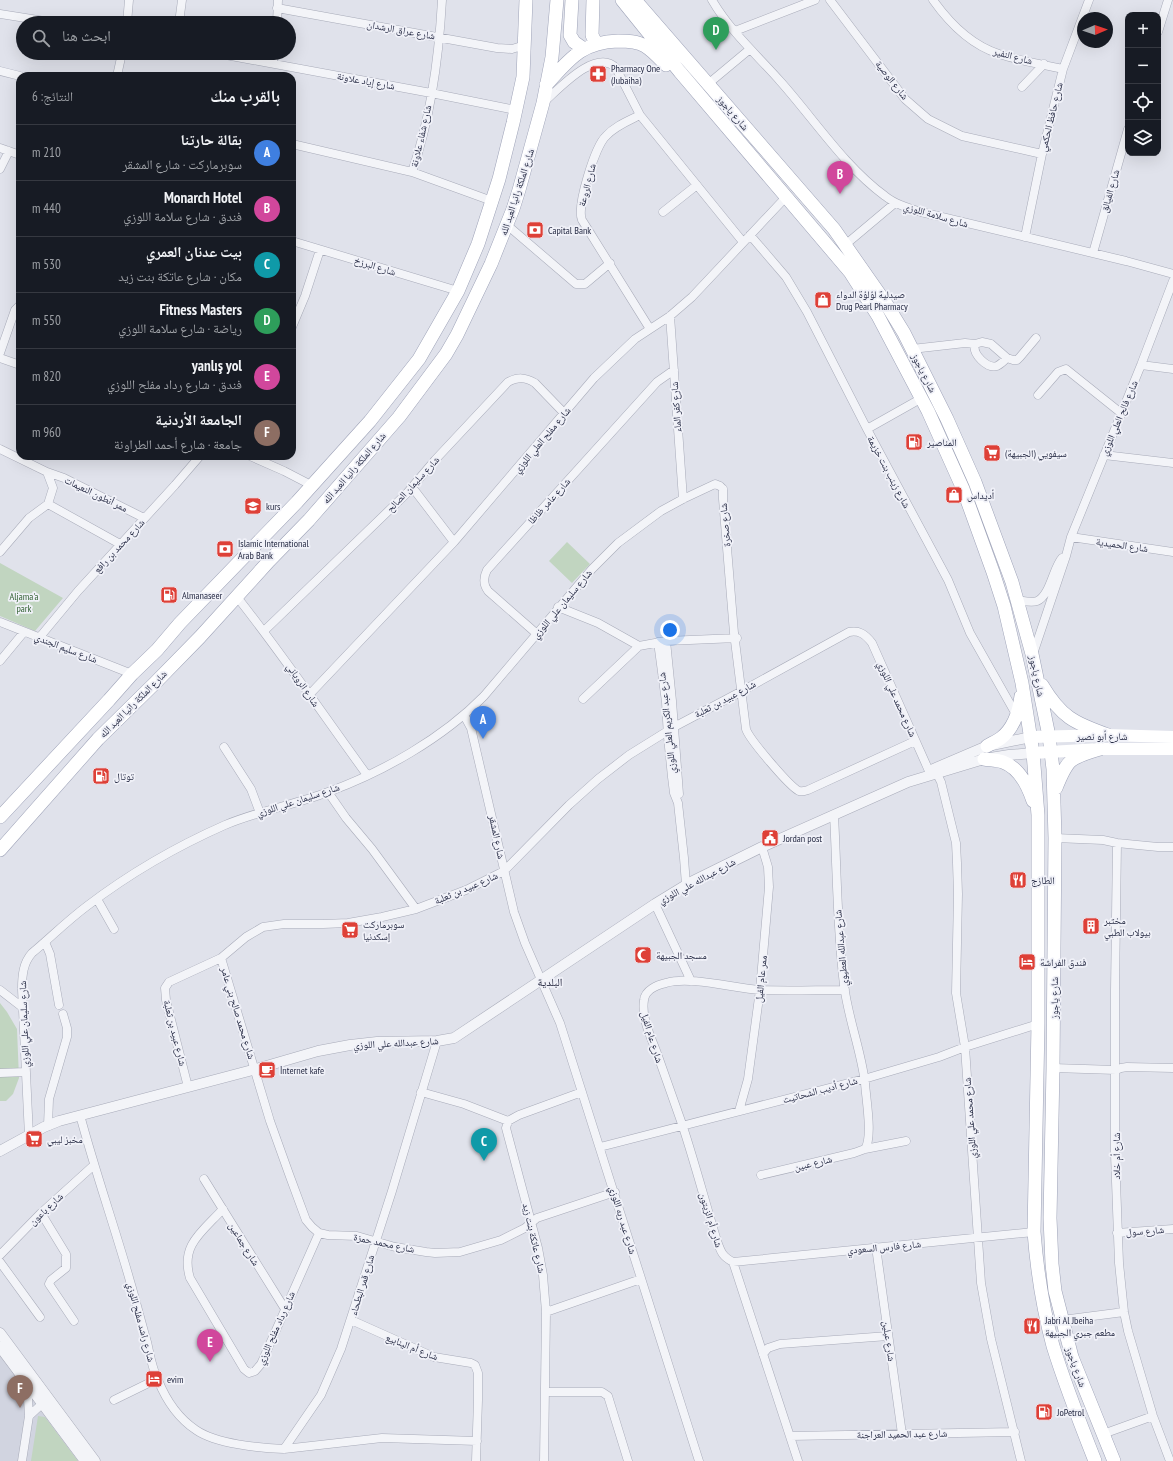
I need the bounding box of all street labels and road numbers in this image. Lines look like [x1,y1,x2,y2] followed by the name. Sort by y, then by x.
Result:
[366,18,437,42] street label: شارع عراق الرشدان
[991,44,1034,68] street label: شارع النفير
[873,58,912,103] street label: شارع الوصية
[336,69,397,93] street label: شارع إياد علاونة
[1036,81,1067,153] street label: شارع حافظ الحكمي
[714,92,752,133] street label: شارع ياجوز
[408,103,435,168] street label: شارع شفاء علاونة
[497,147,537,237] street label: شارع الملكة رانيا العبد الله
[575,162,599,208] street label: شارع الروعة
[1098,168,1122,214] street label: شارع الفيالق
[902,200,970,232] street label: شارع سلامة اللوزي
[353,254,398,279] street label: شارع البرزخ
[908,350,940,395] street label: شارع ياجوز
[1097,378,1142,458] street label: شارع فالح العلي اللوزي
[668,381,684,433] street label: شارع كفر الماء
[510,404,575,477] street label: شارع مفلح العلي اللوزي
[319,429,389,506] street label: شارع الملكة رانيا العبد الله
[864,434,914,511] street label: شارع زينب بنت خزيمة
[384,453,443,515] street label: شارع سليمان الصالح
[62,473,130,515] street label: ممر أنطون النعيمات
[525,475,573,527] street label: شارع عامر ظاظا
[717,502,733,547] street label: شارع صخرة
[91,516,148,576] street label: شارع محمد بن رافع
[1095,535,1149,555] street label: شارع الحميدية
[529,566,596,642] street label: شارع سليمان علي اللوزي
[32,630,100,668] street label: شارع سليم الجندي
[1026,653,1048,698] street label: شارع ياجوز
[873,659,920,740] street label: شارع محمد علي اللوزي
[282,661,323,711] street label: شارع الروياني
[96,667,170,741] street label: شارع الملكة رانيا العبد الله
[655,671,680,774] street label: شارع عبد الكريم العلي اللوزي
[692,677,758,721] street label: شارع عبيد بن ثعلبة
[1075,730,1128,743] street label: شارع أبو نصير
[255,780,342,821] street label: شارع سليمان علي اللوزي
[486,813,508,860] street label: شارع المشقر
[656,855,739,908] street label: شارع عبدالله علي اللوزي
[432,869,500,907] street label: شارع عبيد بن ثعلبة
[831,909,852,987] street label: شارع عبدالله العطيوي
[752,954,771,1003] street label: ممر عام الفيل
[216,964,258,1061] street label: شارع محمد صالح بني عامر
[1048,977,1061,1020] street label: شارع ياجوز
[16,980,34,1067] street label: شارع سليمان علي اللوزي
[160,999,190,1068] street label: شارع عبيد بن ثعلبة
[637,1009,666,1065] street label: شارع عام الفيل
[353,1034,440,1053] street label: شارع عبدالله علي اللوزي
[781,1074,859,1106] street label: شارع أديب الشحاتيت
[961,1076,981,1159] street label: شارع محمد علي اللوزي
[1110,1132,1124,1180] street label: شارع أم خلاد
[793,1152,834,1174] street label: شارع عبين
[605,1184,640,1257] street label: شارع عبد ربه اللوزي
[26,1190,66,1228] street label: شارع باعون
[696,1191,726,1250] street label: شارع أم الزيتون
[520,1202,548,1275] street label: شارع عاتكة بنت زيد
[226,1220,263,1268] street label: شارع جماعين
[1125,1223,1165,1239] street label: شارع سول
[352,1230,416,1256] street label: شارع محمد حمزة
[846,1237,922,1258] street label: شارع فارس السعودي
[347,1253,378,1317] street label: شارع قمر البطحاء
[123,1281,158,1364] street label: شارع راشد مفلح اللوزي
[254,1289,300,1367] street label: شارع رداد مفلح اللوزي
[880,1320,898,1363] street label: شارع عبلين
[384,1331,440,1364] street label: شارع أم الينابيع
[1062,1344,1089,1389] street label: شارع ياجوز
[857,1427,948,1441] street label: شارع عبد الحميد العراجنة

